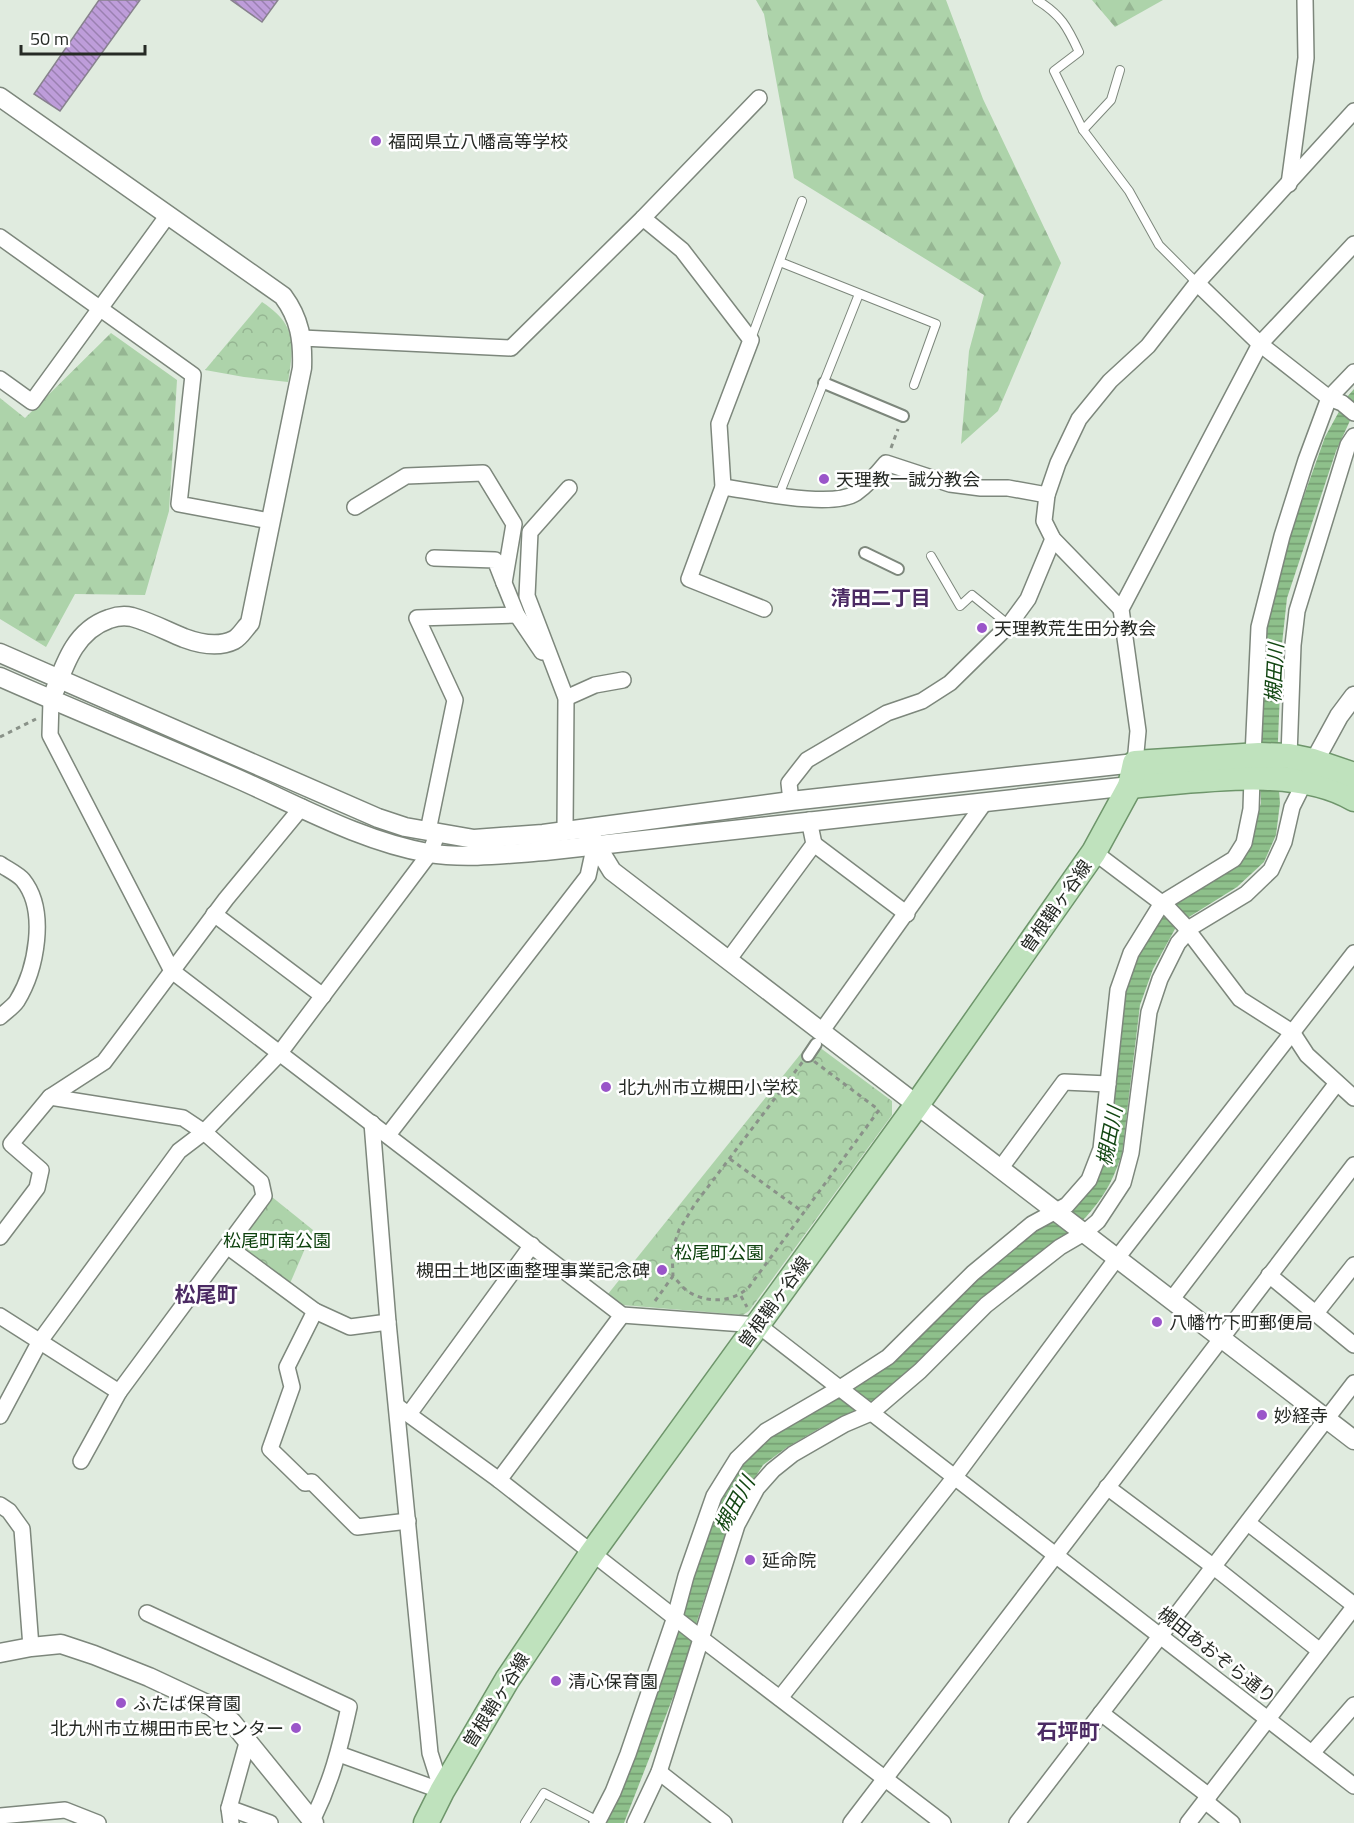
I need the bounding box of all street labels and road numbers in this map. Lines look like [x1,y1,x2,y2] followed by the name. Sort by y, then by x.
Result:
[1014,854,1098,958] street label: 曽根鞘ヶ谷線
[731,1250,817,1354] street label: 曽根鞘ヶ谷線
[1152,1600,1282,1710] street label: 槻田あおぞら通り
[456,1647,536,1753] street label: 曽根鞘ヶ谷線

